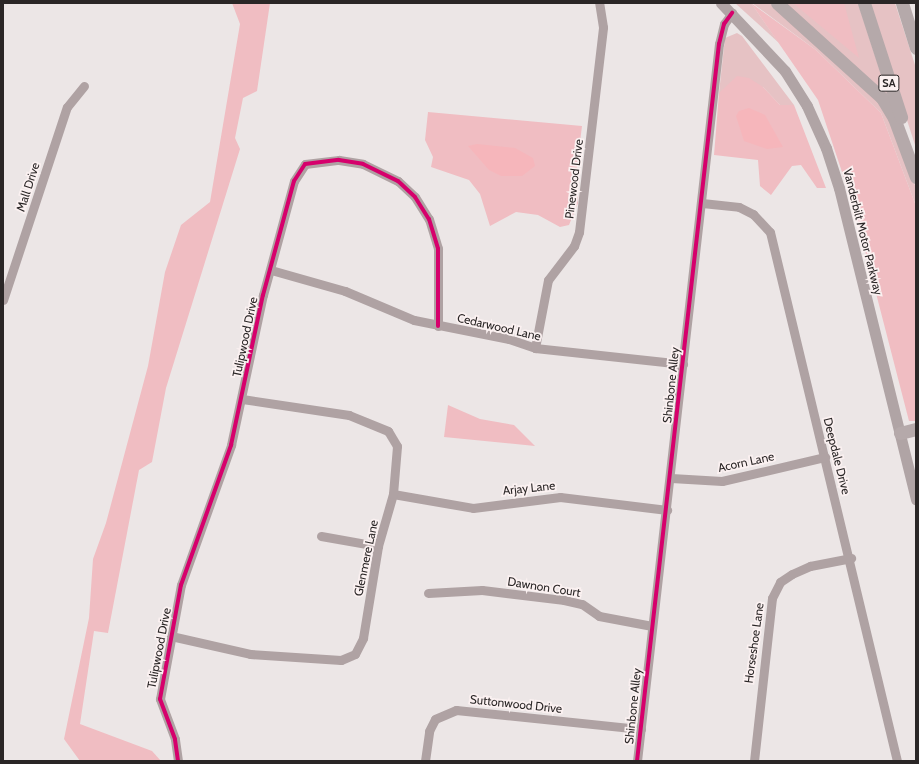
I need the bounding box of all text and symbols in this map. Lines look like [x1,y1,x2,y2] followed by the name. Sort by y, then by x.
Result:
[878,74,900,92] road number: SA
[562,138,586,220] street label: Pinewood Drive
[13,161,43,213] street label: Mall Drive
[840,167,886,297] street label: Vanderbilt Motor Parkway
[229,296,261,378] street label: Tulipwood Drive
[456,310,542,344] street label: Cedarwood Lane
[660,346,682,424] street label: Shinbone Alley
[821,416,853,496] street label: Deepdale Drive
[717,449,775,475] street label: Acorn Lane
[502,478,556,498] street label: Arjay Lane
[351,519,381,597] street label: Glenmere Lane
[507,574,581,600] street label: Dawnon Court
[741,602,767,684] street label: Horseshoe Lane
[144,606,174,690] street label: Tulipwood Drive
[622,667,644,745] street label: Shinbone Alley
[469,692,563,716] street label: Suttonwood Drive

